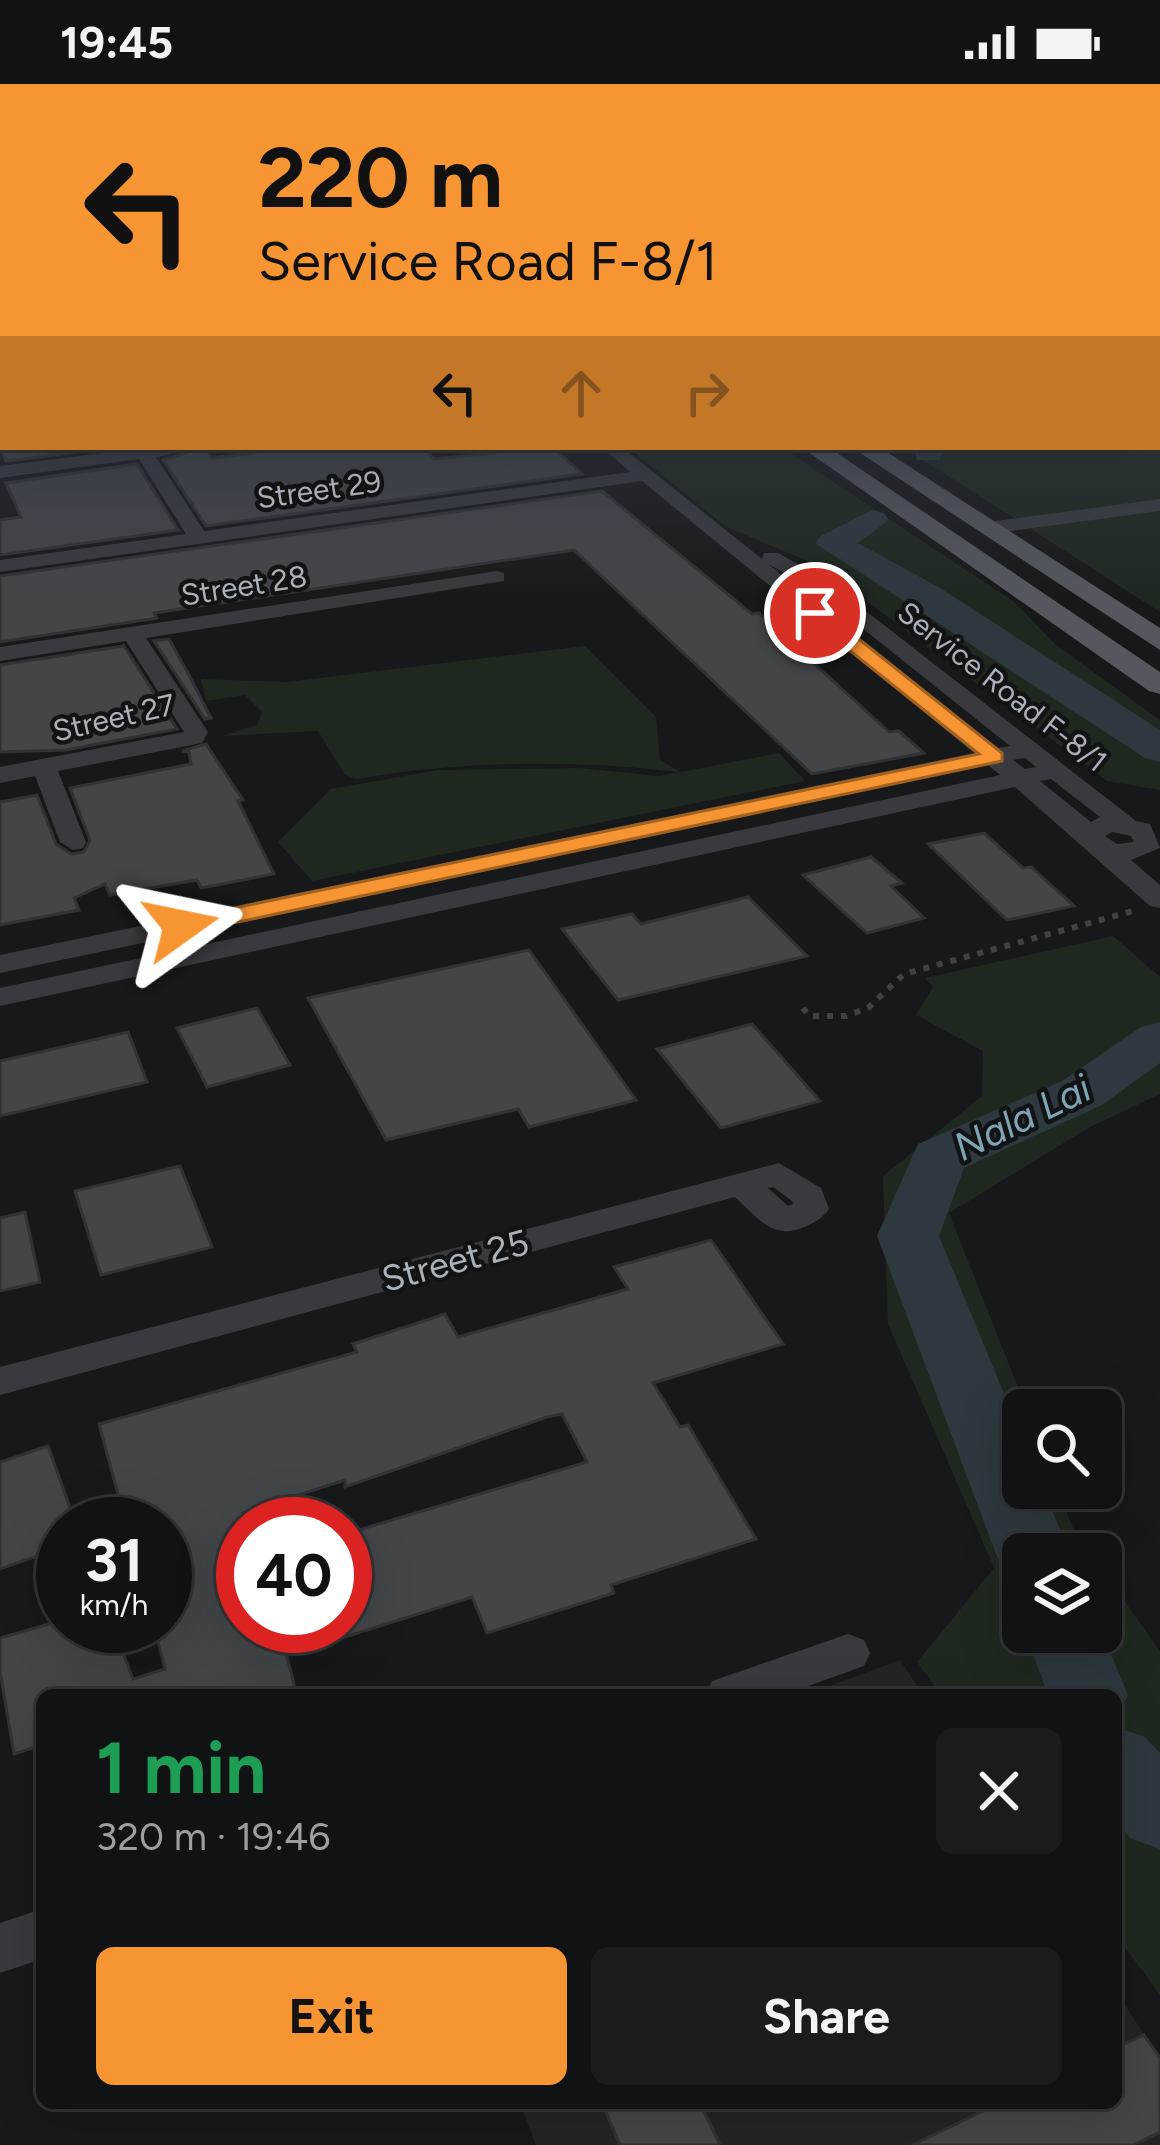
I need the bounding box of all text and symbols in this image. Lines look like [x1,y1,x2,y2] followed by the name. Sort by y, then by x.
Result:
[60,15,173,69] text: 19:45
[258,127,503,228] text: 220 m
[60,132,216,288] icon: left
[258,229,718,294] text: Service Road F-8/1
[422,360,488,426] icon: left
[548,360,614,426] icon: ahead
[674,360,740,426] icon: right
[254,462,383,517] street label: Street 29
[179,557,309,614] street label: Street 28
[764,562,866,664] pin
[782,580,848,646] icon: arrive
[890,593,1114,780] street label: Service Road F-8/1
[49,686,179,750] street label: Street 27
[118,863,244,989] position arrow
[946,1064,1099,1171] water label: Nala Lai
[377,1220,533,1301] street label: Street 25
[1002,1389,1122,1653] map controls
[1002,1389,1122,1509] button: search
[216,1497,372,1653] speed limit sign: 40
[85,1524,143,1596] text: 31
[1002,1533,1122,1653] button: layers
[80,1586,148,1623] text: km/h
[96,1725,266,1811] text: 1 min
[936,1728,1062,1854] button: close
[96,1813,330,1860] text: 320 m · 19:46
[96,1947,567,2085] button: Exit
[591,1947,1062,2085] button: Share

